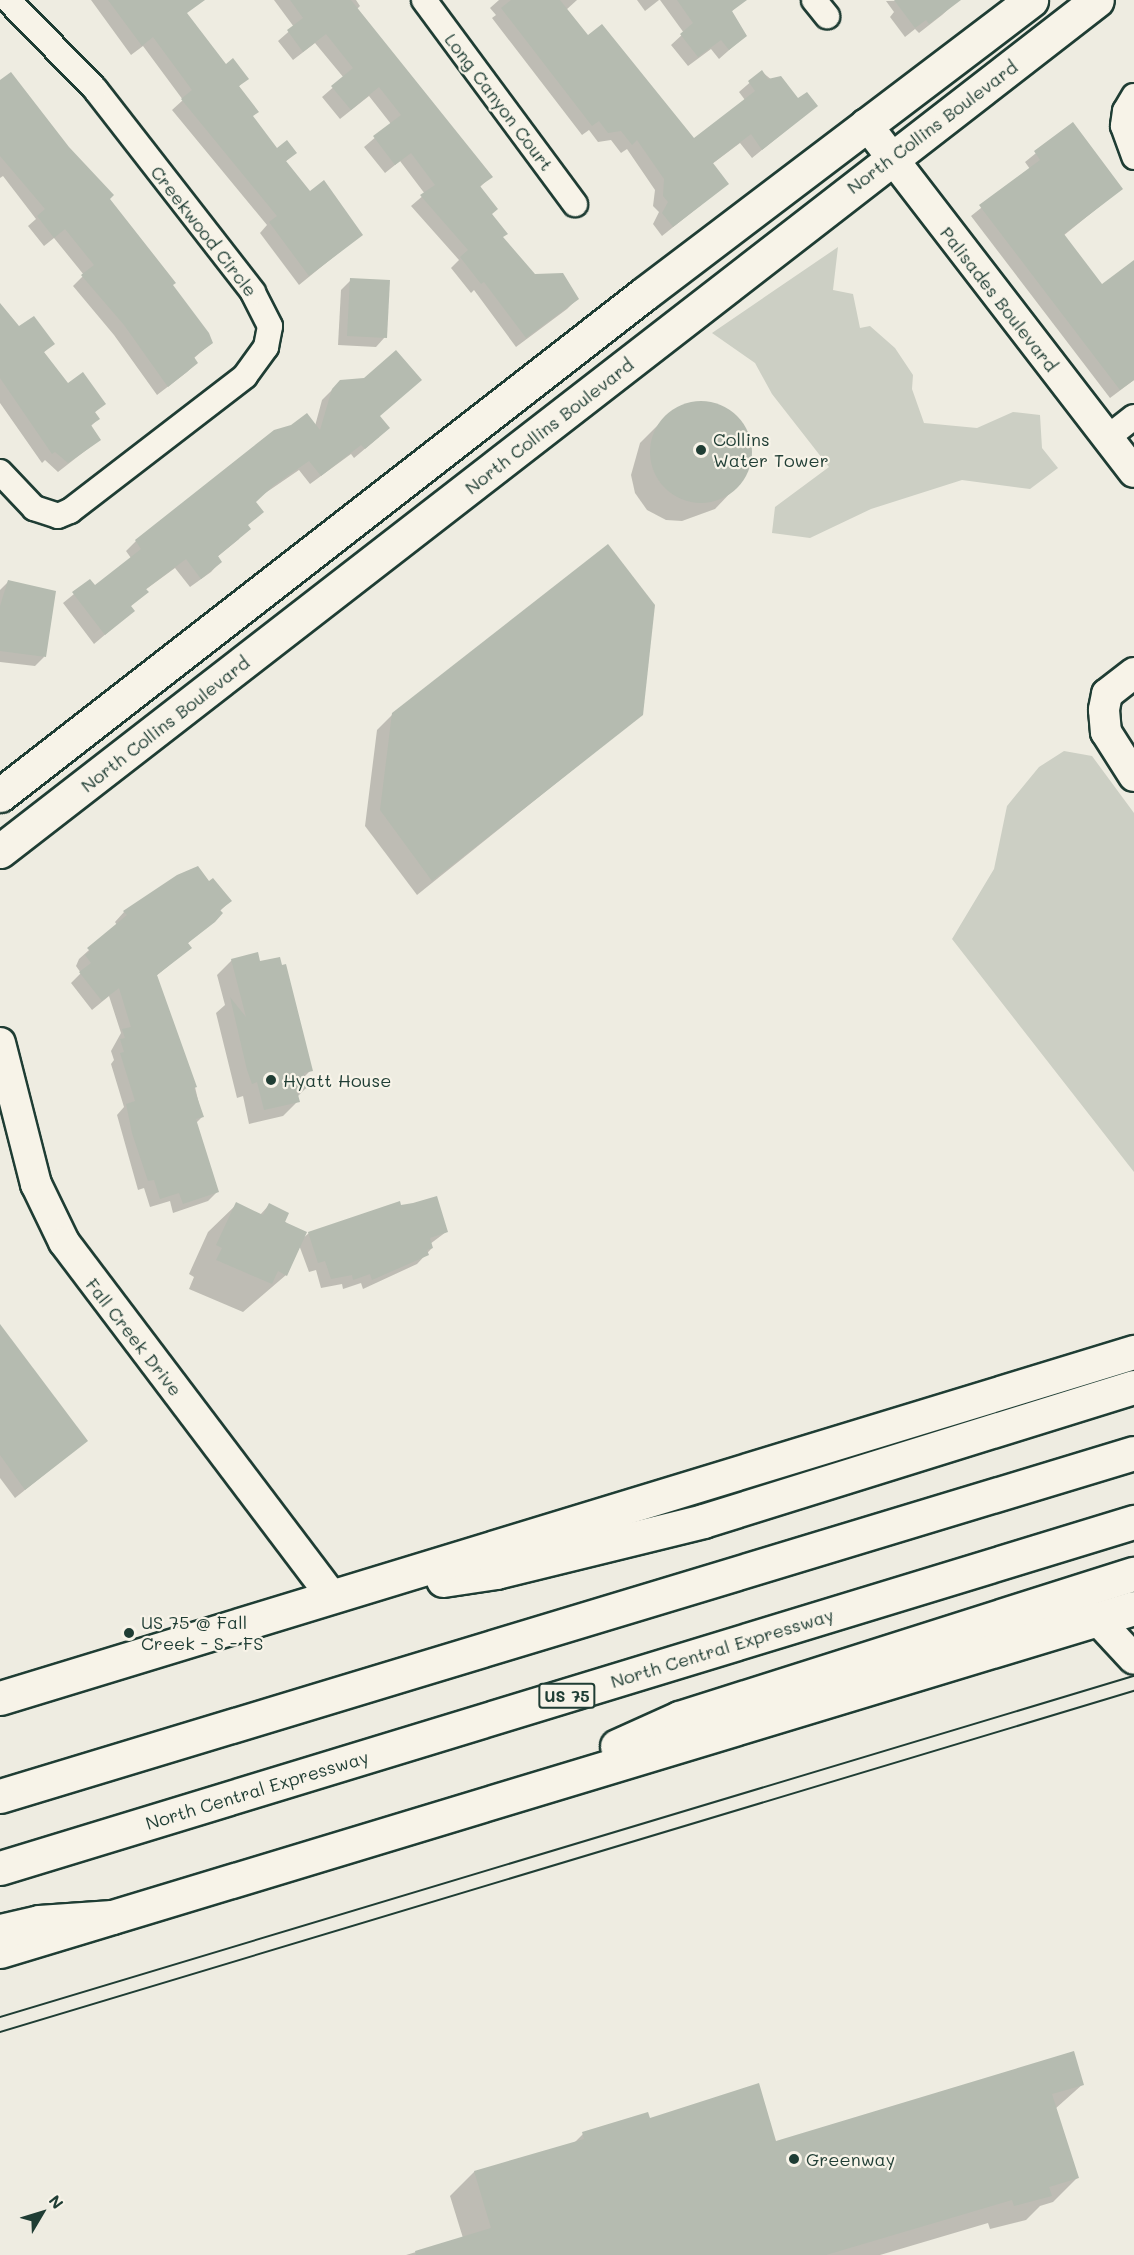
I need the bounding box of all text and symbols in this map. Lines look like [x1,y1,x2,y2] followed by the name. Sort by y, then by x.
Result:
[440,29,558,175] street label: Long Canyon Court
[842,56,1022,198] street label: North Collins Boulevard
[146,161,262,301] street label: Creekwood Circle
[936,222,1062,376] street label: Palisades Boulevard
[460,353,638,499] street label: North Collins Boulevard
[713,429,829,472] place label: Collins Water Tower
[694,443,708,457] marker: Collins Water Tower
[76,651,254,797] street label: North Collins Boulevard
[283,1069,391,1091] place label: Hyatt House
[264,1073,278,1087] marker: Hyatt House
[81,1274,187,1400] street label: Fall Creek Drive
[608,1604,836,1692] street label: North Central Expressway
[141,1612,263,1654] place label: US 75 @ Fall Creek - S - FS
[122,1626,136,1640] marker: US 75 @ Fall Creek - S - FS
[537,1683,597,1709] road number: US 75
[143,1746,371,1834] street label: North Central Expressway
[806,2148,895,2170] place label: Greenway
[787,2152,801,2166] marker: Greenway
[12,2183,72,2243] north arrow
[45,2190,69,2213] text: N

